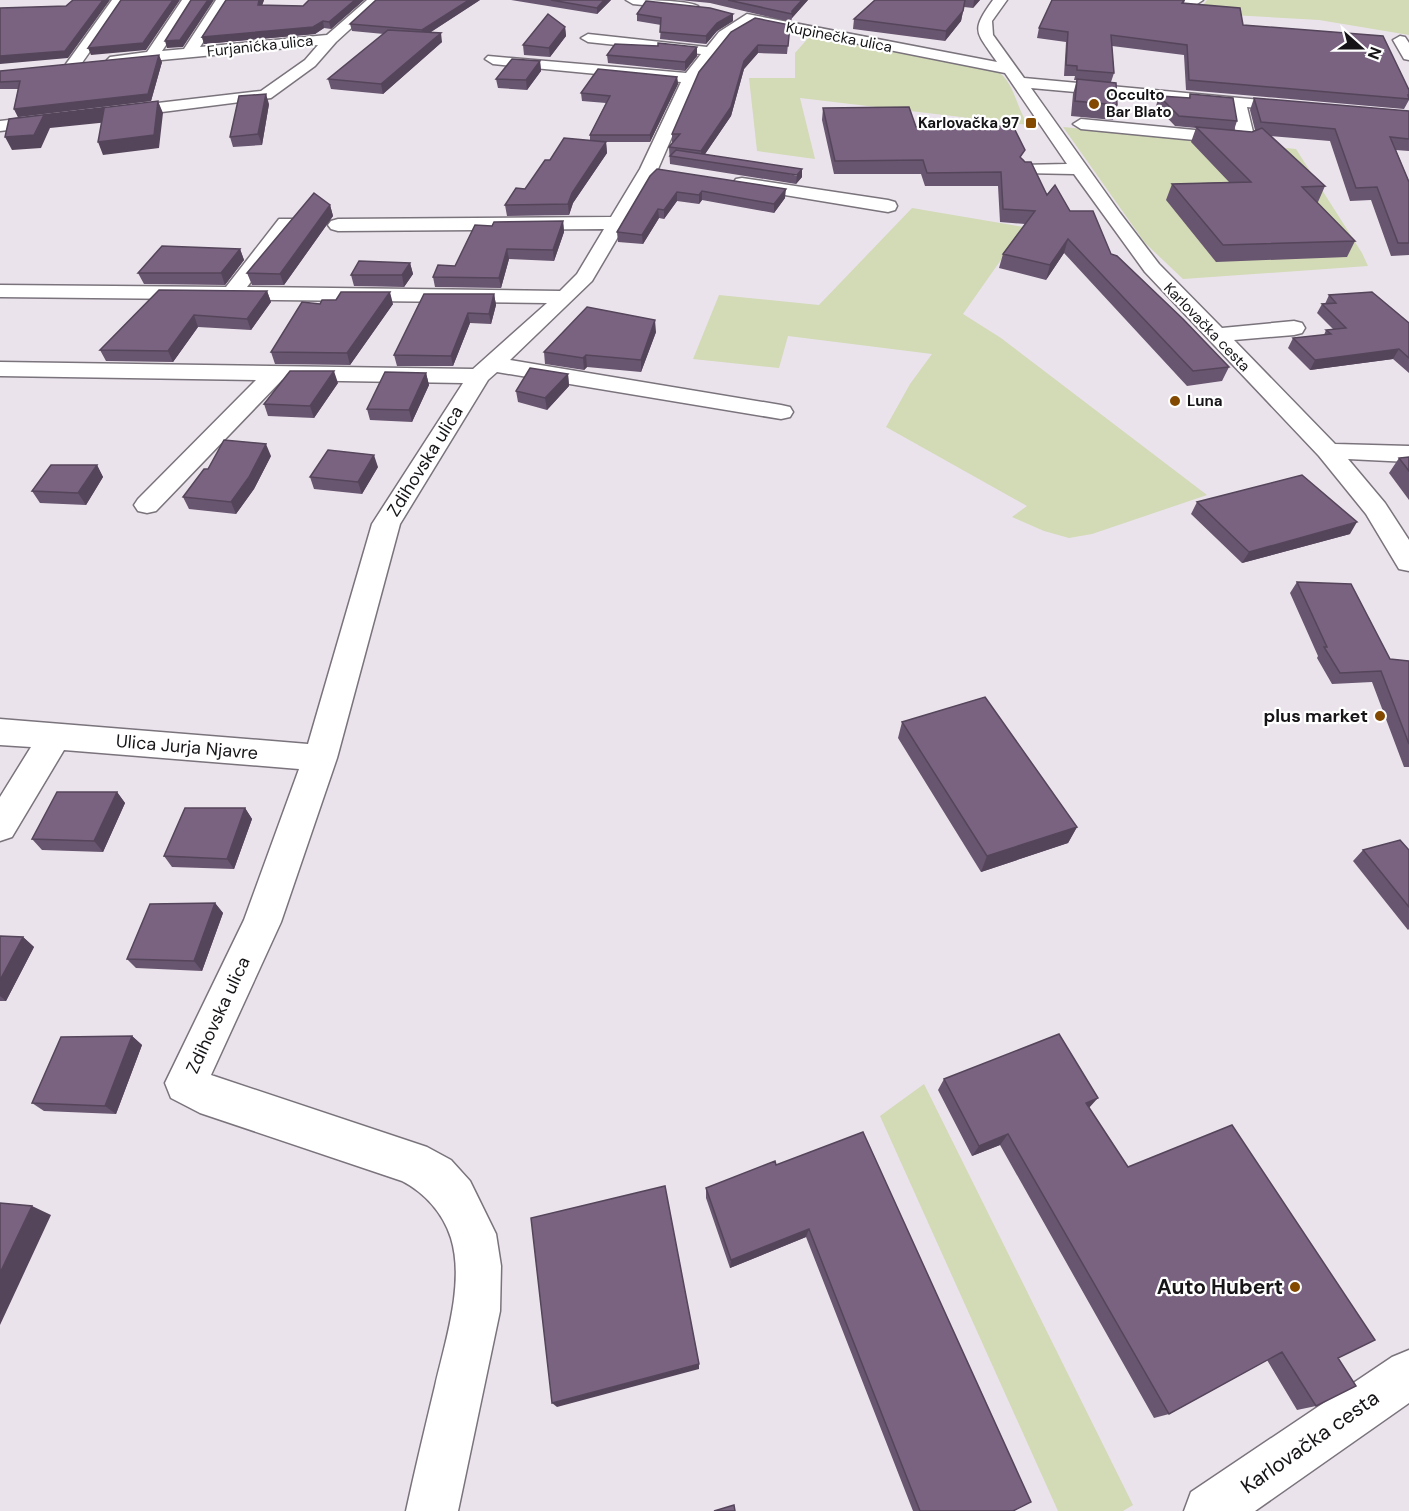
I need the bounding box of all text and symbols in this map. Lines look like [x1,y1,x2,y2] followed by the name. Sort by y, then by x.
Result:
[784,17,894,57] street label: Kupinečka ulica
[1331,18,1391,78] north arrow
[206,30,314,62] street label: Furjanićka ulica
[1363,44,1386,62] text: N
[1106,85,1172,122] place label: Occulto Bar Blato
[1087,97,1101,111] marker: Occulto Bar Blato
[918,113,1019,133] place label: Karlovačka 97
[1024,116,1038,130] marker: Karlovačka 97
[1159,278,1255,376] street label: Karlovačka cesta
[1187,391,1223,411] place label: Luna
[1168,394,1182,408] marker: Luna
[381,401,469,521] street label: Zdihovska ulica
[1264,704,1368,728] place label: plus market
[1373,709,1387,723] marker: plus market
[115,729,259,765] street label: Ulica Jurja Njavre
[180,953,256,1077] street label: Zdihovska ulica
[1157,1273,1283,1301] place label: Auto Hubert
[1288,1280,1302,1294] marker: Auto Hubert
[1235,1384,1385,1500] street label: Karlovačka cesta

